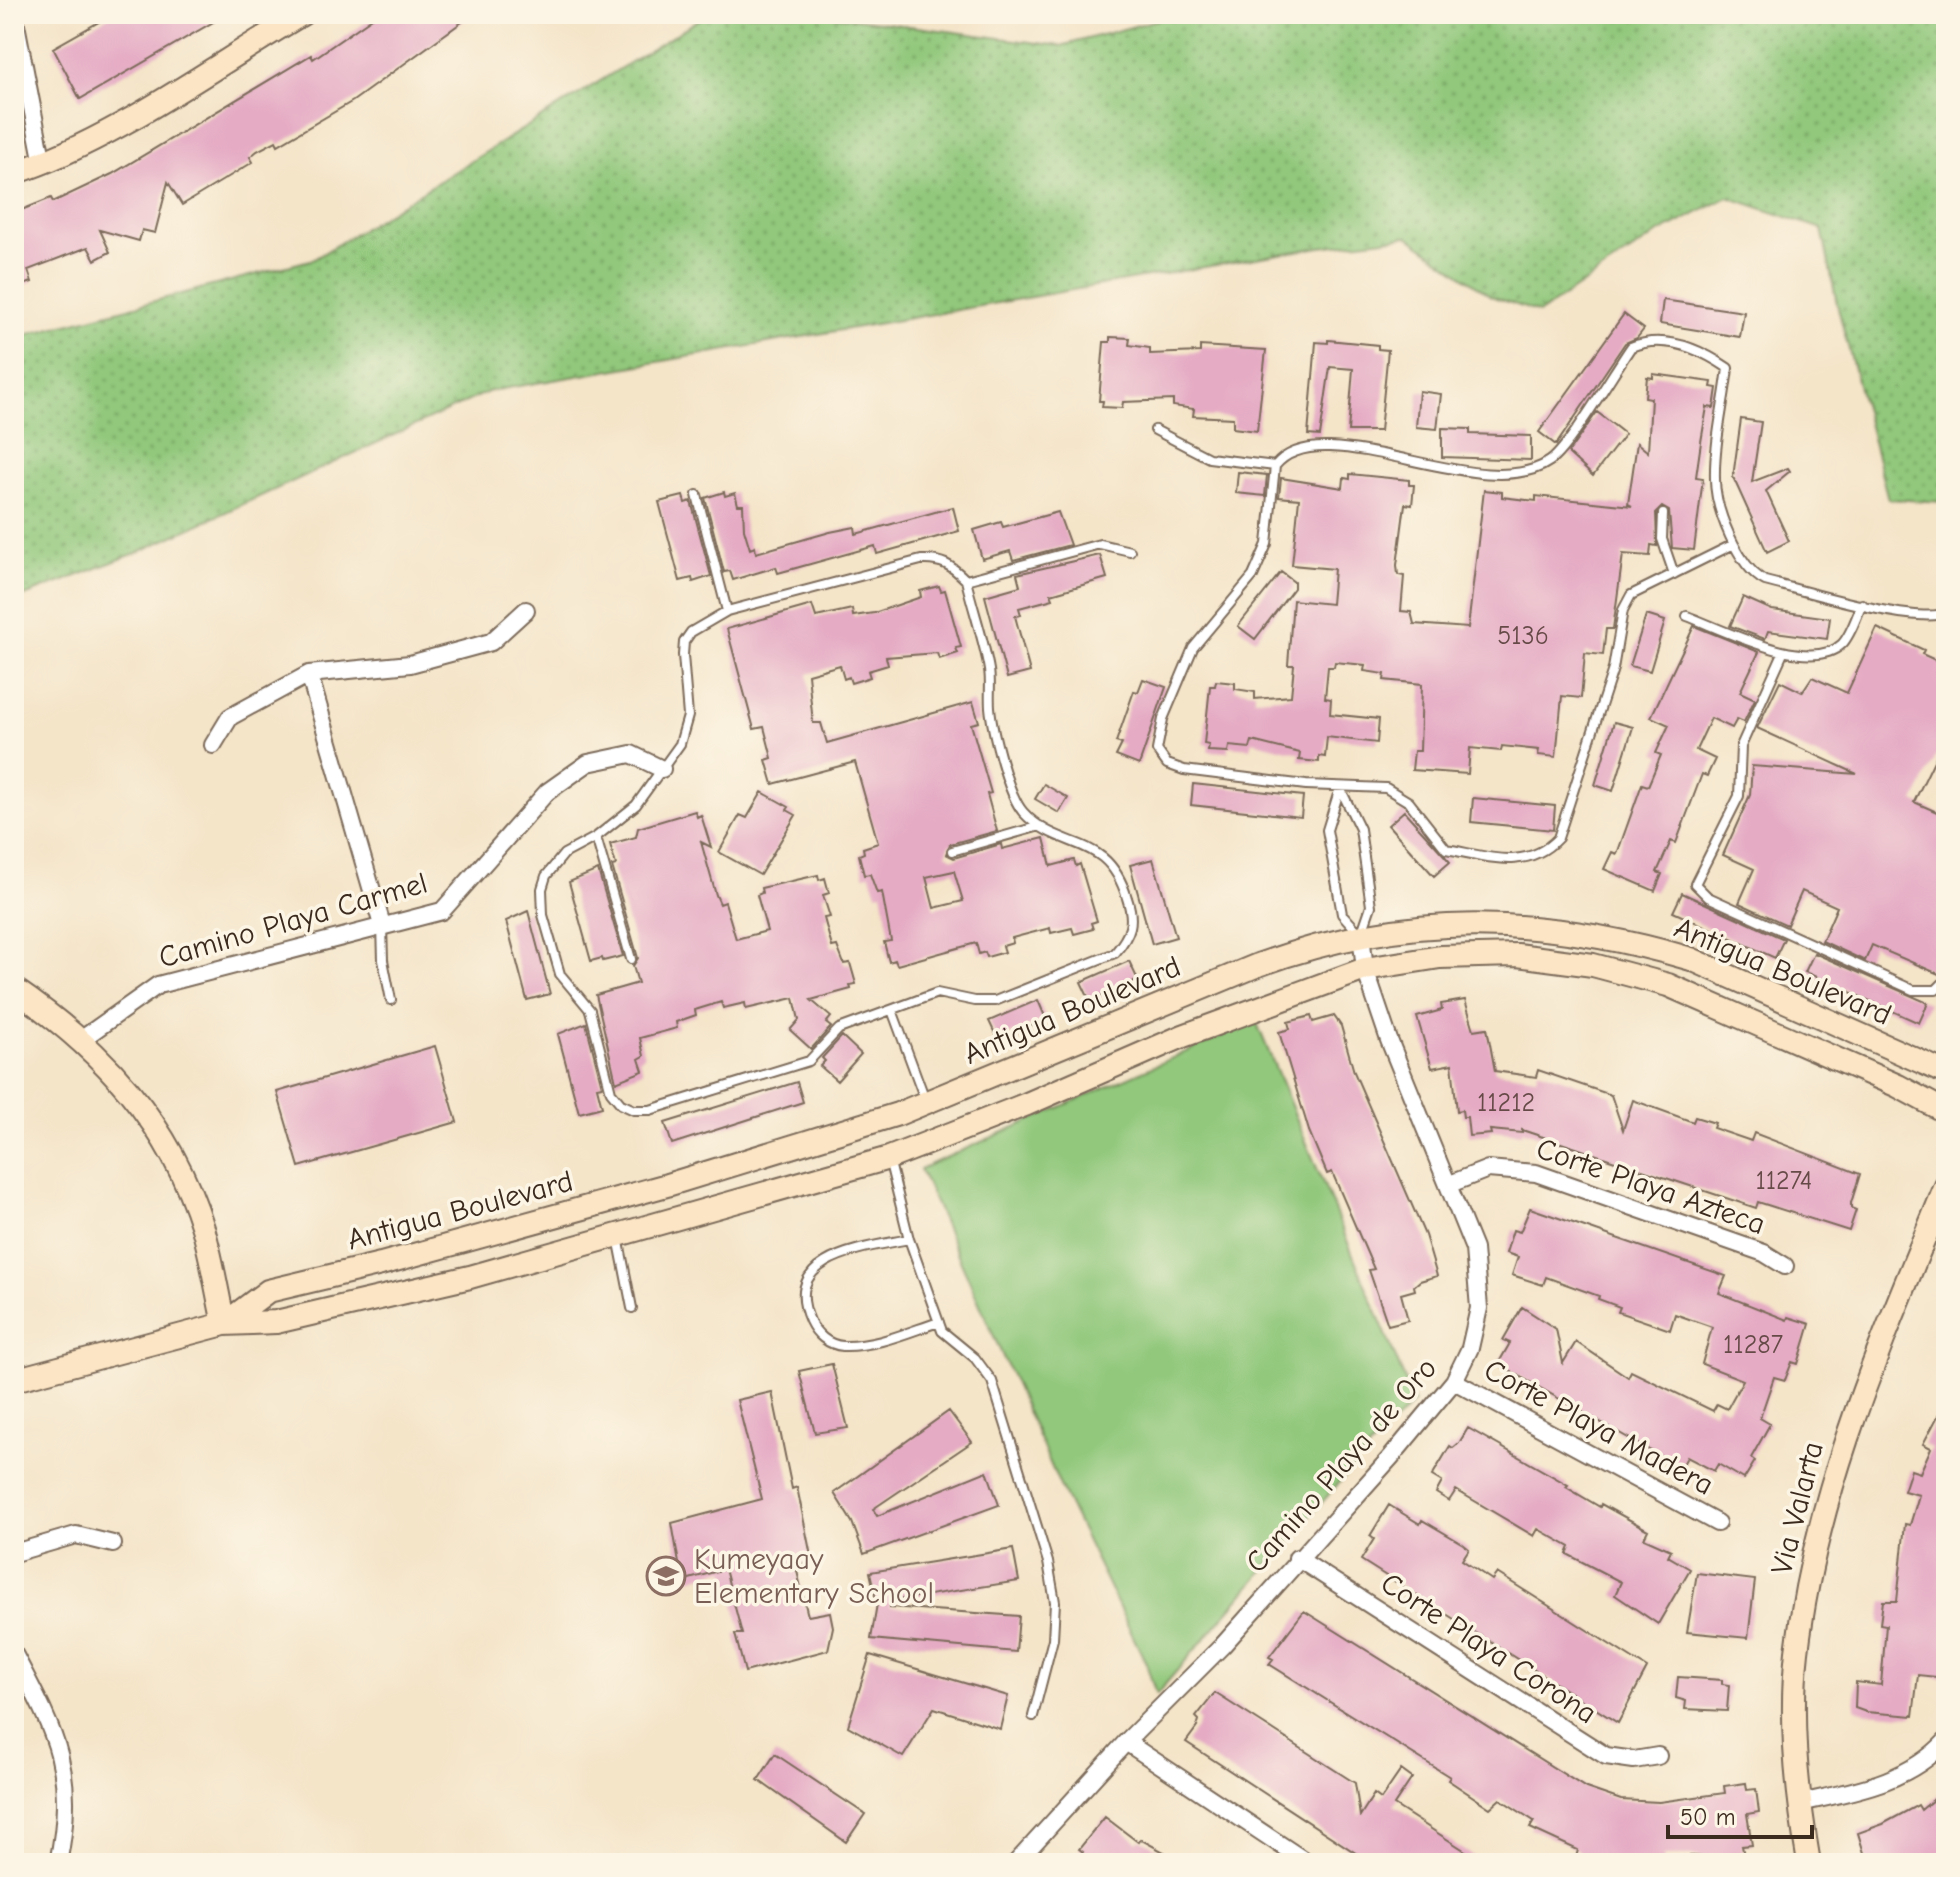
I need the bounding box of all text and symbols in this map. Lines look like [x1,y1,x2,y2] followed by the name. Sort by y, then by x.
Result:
[1497,621,1549,651] house number: 5136
[155,865,431,976] street label: Camino Playa Carmel
[1669,910,1896,1033] street label: Antigua Boulevard
[959,949,1186,1072] street label: Antigua Boulevard
[1477,1088,1535,1118] house number: 11212
[1532,1131,1770,1242] street label: Corte Playa Azteca
[344,1164,577,1257] street label: Antigua Boulevard
[1756,1166,1812,1196] house number: 11274
[1723,1330,1783,1360] house number: 11287
[1239,1351,1444,1580] street label: Camino Playa de Oro
[1478,1352,1719,1503] street label: Corte Playa Madera
[1764,1438,1831,1578] street label: Via Valarta
[694,1542,934,1611] place label: Kumeyaay Elementary School
[645,1555,687,1597] school or university icon: Kumeyaay Elementary School
[1374,1566,1603,1731] street label: Corte Playa Corona
[1668,1789,1812,1839] scale bar
[1680,1803,1736,1831] text: 50 m

